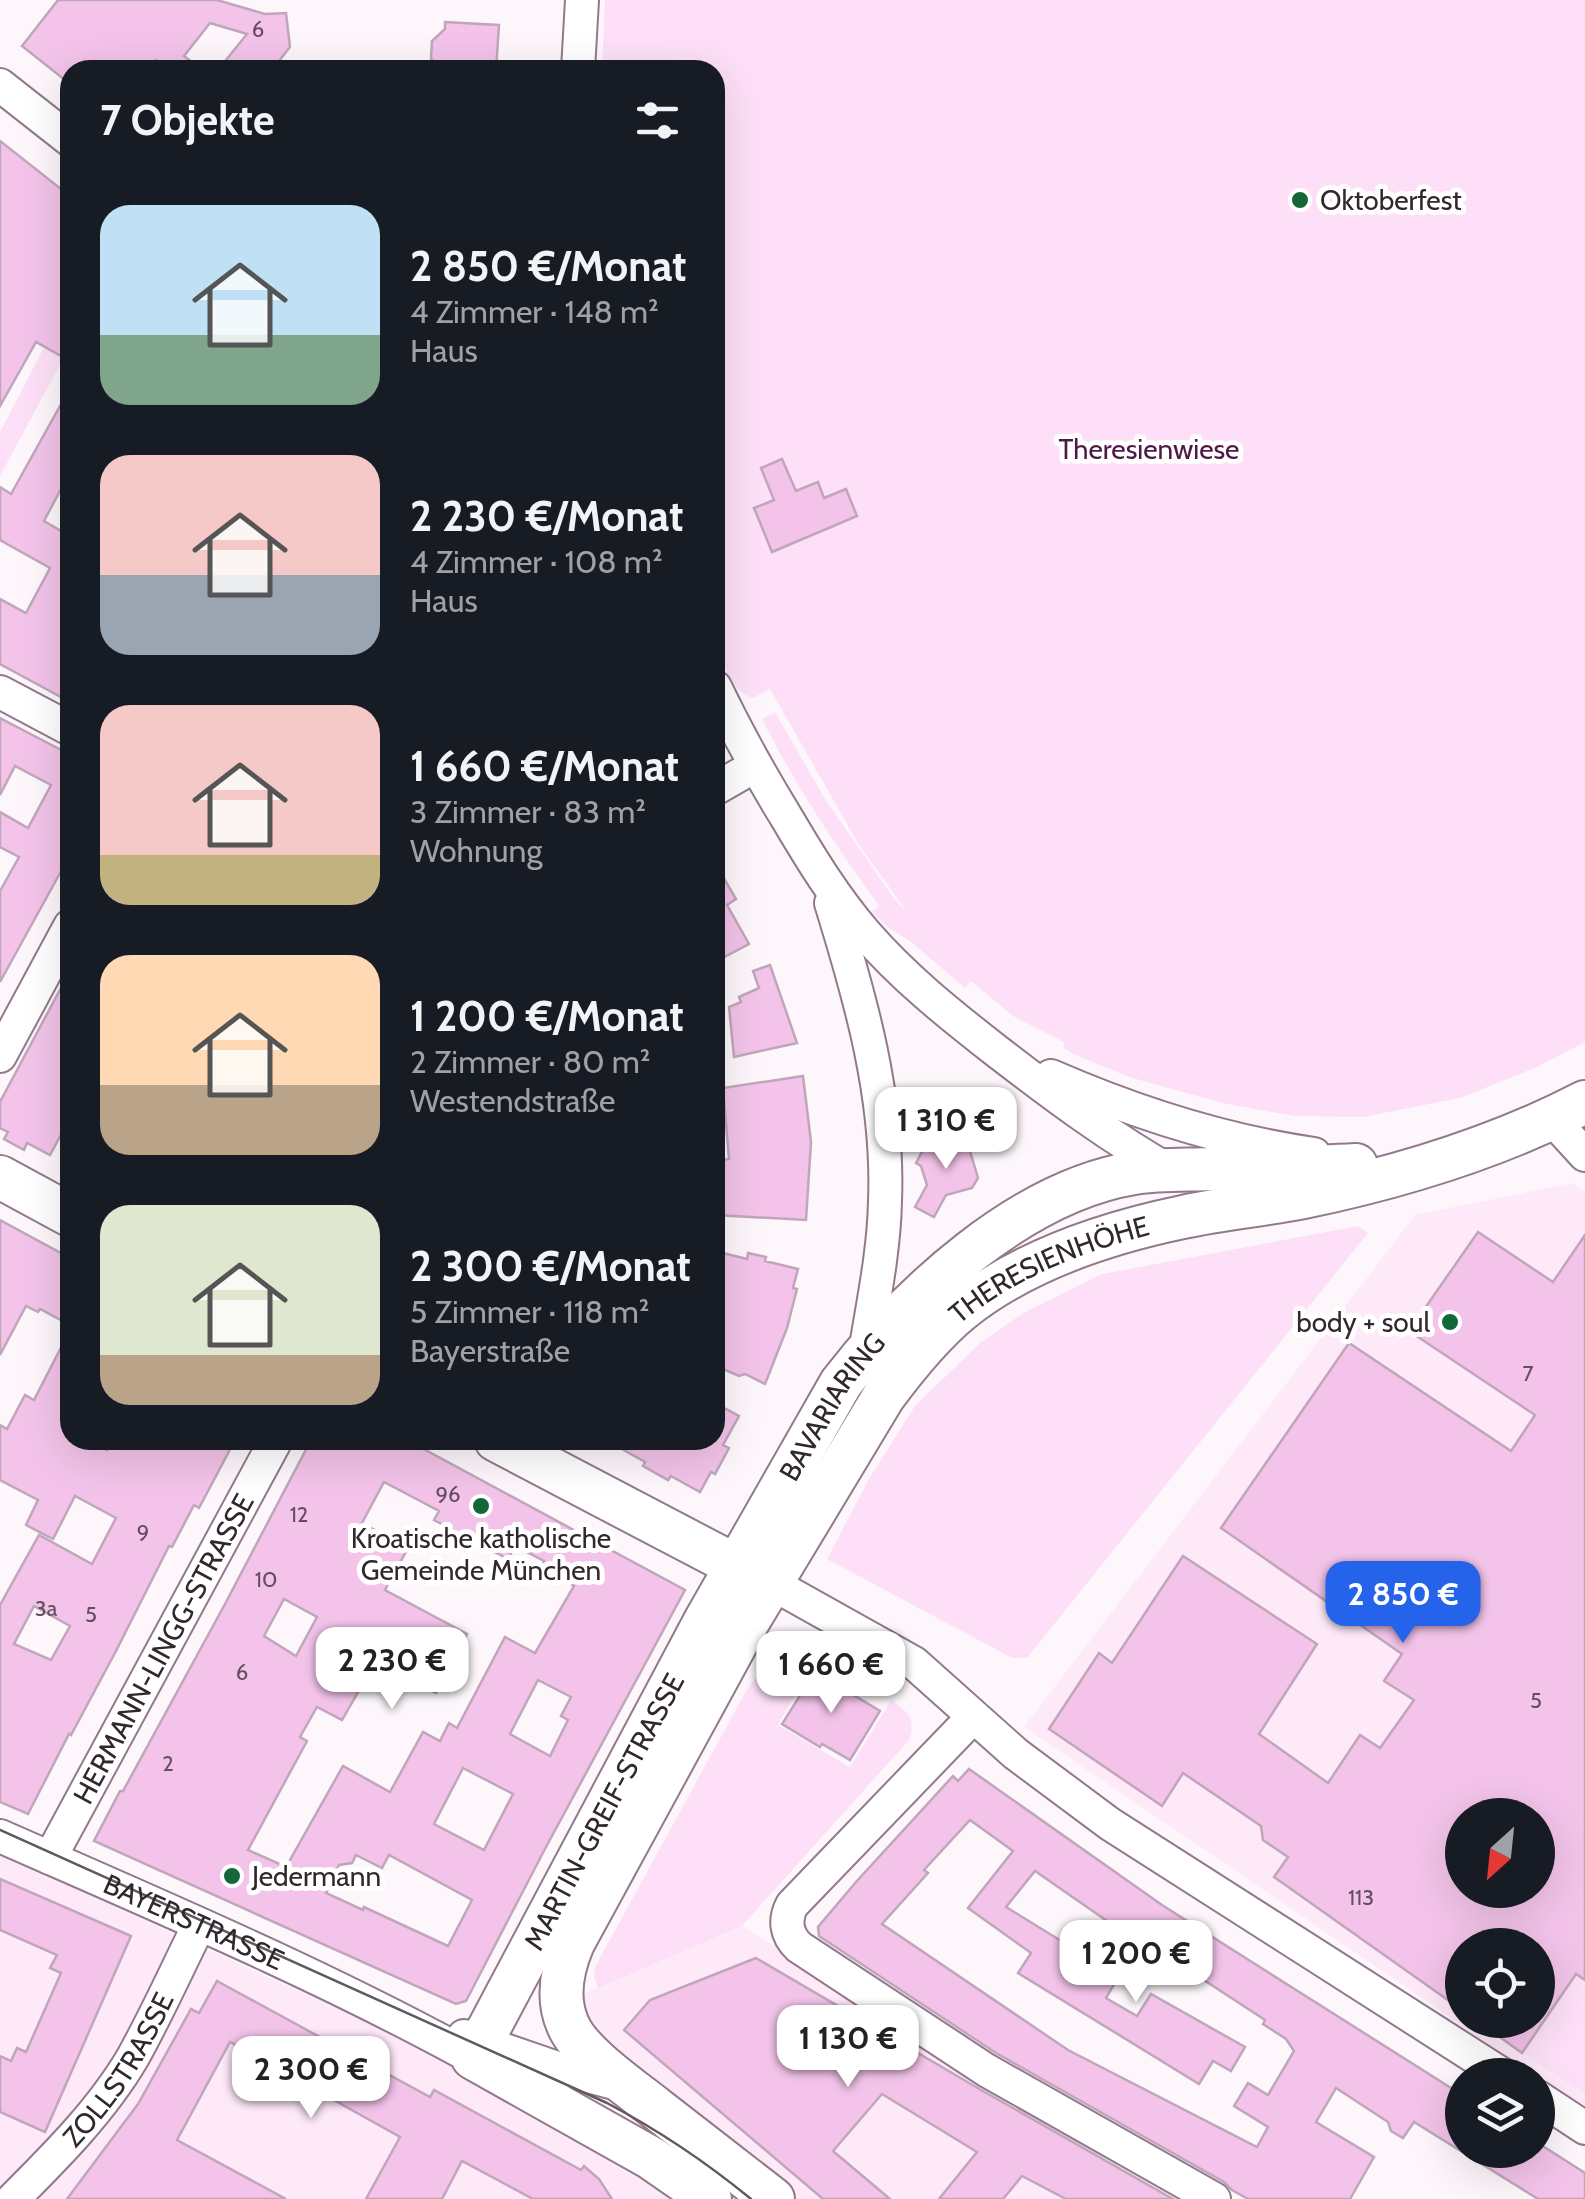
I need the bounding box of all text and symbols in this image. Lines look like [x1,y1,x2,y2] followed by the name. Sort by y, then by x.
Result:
[252,16,264,43] house number: 6
[630,93,685,148] icon: filters
[100,94,275,146] text: 7 Objekte
[1320,183,1462,217] place label: Oktoberfest
[1289,189,1311,211] marker: Oktoberfest
[410,240,686,292] text: 2 850 €/Monat
[180,245,300,365] icon: home
[410,292,659,331] text: 4 Zimmer · 148 m²
[410,331,478,370] text: Haus
[1059,432,1239,466] park label: Theresienwiese
[410,490,683,542] text: 2 230 €/Monat
[180,495,300,615] icon: home
[410,542,663,581] text: 4 Zimmer · 108 m²
[410,581,478,620] text: Haus
[410,740,679,792] text: 1 660 €/Monat
[180,745,300,865] icon: home
[410,792,646,831] text: 3 Zimmer · 83 m²
[410,831,542,870] text: Wohnung
[410,990,684,1042] text: 1 200 €/Monat
[180,995,300,1115] icon: home
[410,1042,650,1081] text: 2 Zimmer · 80 m²
[410,1081,615,1120] text: Westendstraße
[854,1087,1038,1172] pin: 1 310 €
[897,1100,995,1139] text: 1 310 €
[942,1208,1153,1330] street label: THERESIENHÖHE
[410,1240,691,1292] text: 2 300 €/Monat
[180,1245,300,1365] icon: home
[410,1292,649,1331] text: 5 Zimmer · 118 m²
[1296,1305,1430,1339] place label: body + soul
[1439,1311,1461,1333] marker: body + soul
[772,1326,892,1487] street label: BAVARIARING
[410,1331,570,1370] text: Bayerstraße
[1522,1360,1534,1387] house number: 7
[436,1481,461,1508] house number: 96
[66,1488,261,1809] street label: HERMANN-LINGG-STRASSE
[470,1495,492,1517] marker: Kroatische katholische Gemeinde München
[290,1501,308,1528] house number: 12
[137,1519,149,1546] house number: 9
[351,1521,611,1587] place label: Kroatische katholische Gemeinde München
[1311,1561,1495,1646] pin: 2 850 €
[255,1566,277,1593] house number: 10
[1348,1574,1458,1613] text: 2 850 €
[35,1595,58,1622] house number: 3a
[85,1601,97,1628] house number: 5
[300,1627,484,1712] pin: 2 230 €
[739,1631,923,1716] pin: 1 660 €
[338,1640,446,1679] text: 2 230 €
[778,1644,884,1683] text: 1 660 €
[236,1659,248,1686] house number: 6
[517,1667,691,1956] street label: MARTIN-GREIF-STRASSE
[1530,1687,1542,1714] house number: 5
[162,1750,174,1777] house number: 2
[1445,1798,1555,1908] north arrow
[1445,1798,1555,2168] map controls
[251,1859,381,1893] place label: Jedermann
[221,1865,243,1887] marker: Jedermann
[98,1867,289,1977] street label: BAYERSTRASSE
[1348,1884,1374,1911] house number: 113
[1044,1920,1228,2005] pin: 1 200 €
[1445,1928,1555,2038] button: locate
[1082,1933,1190,1972] text: 1 200 €
[55,1987,181,2154] street label: ZOLLSTRASSE
[756,2005,940,2090] pin: 1 130 €
[799,2018,897,2057] text: 1 130 €
[219,2036,403,2121] pin: 2 300 €
[254,2049,368,2088] text: 2 300 €
[1445,2058,1555,2168] button: layers

